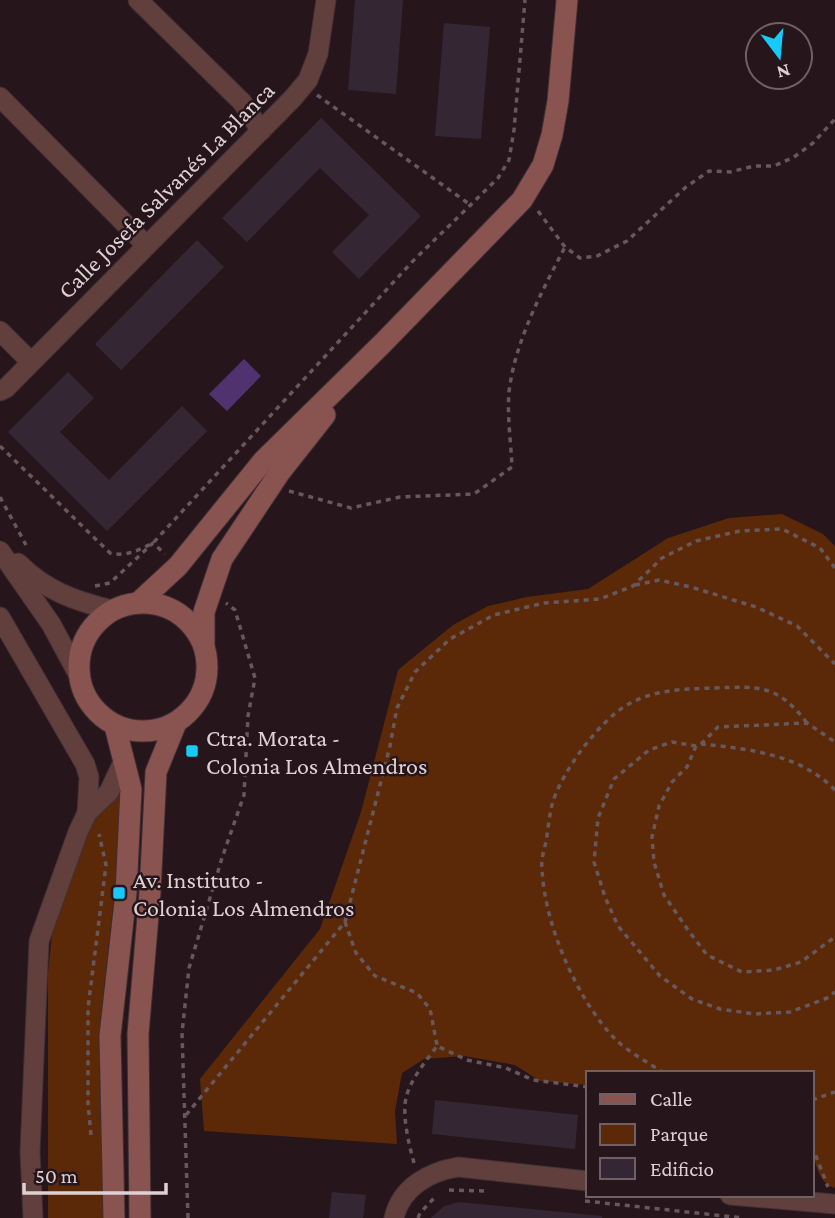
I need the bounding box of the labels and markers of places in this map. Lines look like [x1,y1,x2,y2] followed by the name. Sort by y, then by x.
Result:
[206,724,427,779] place label: Ctra. Morata - Colonia Los Almendros
[184,743,200,759] marker: Ctra. Morata - Colonia Los Almendros
[133,866,354,921] place label: Av. Instituto - Colonia Los Almendros
[111,885,127,901] marker: Av. Instituto - Colonia Los Almendros

